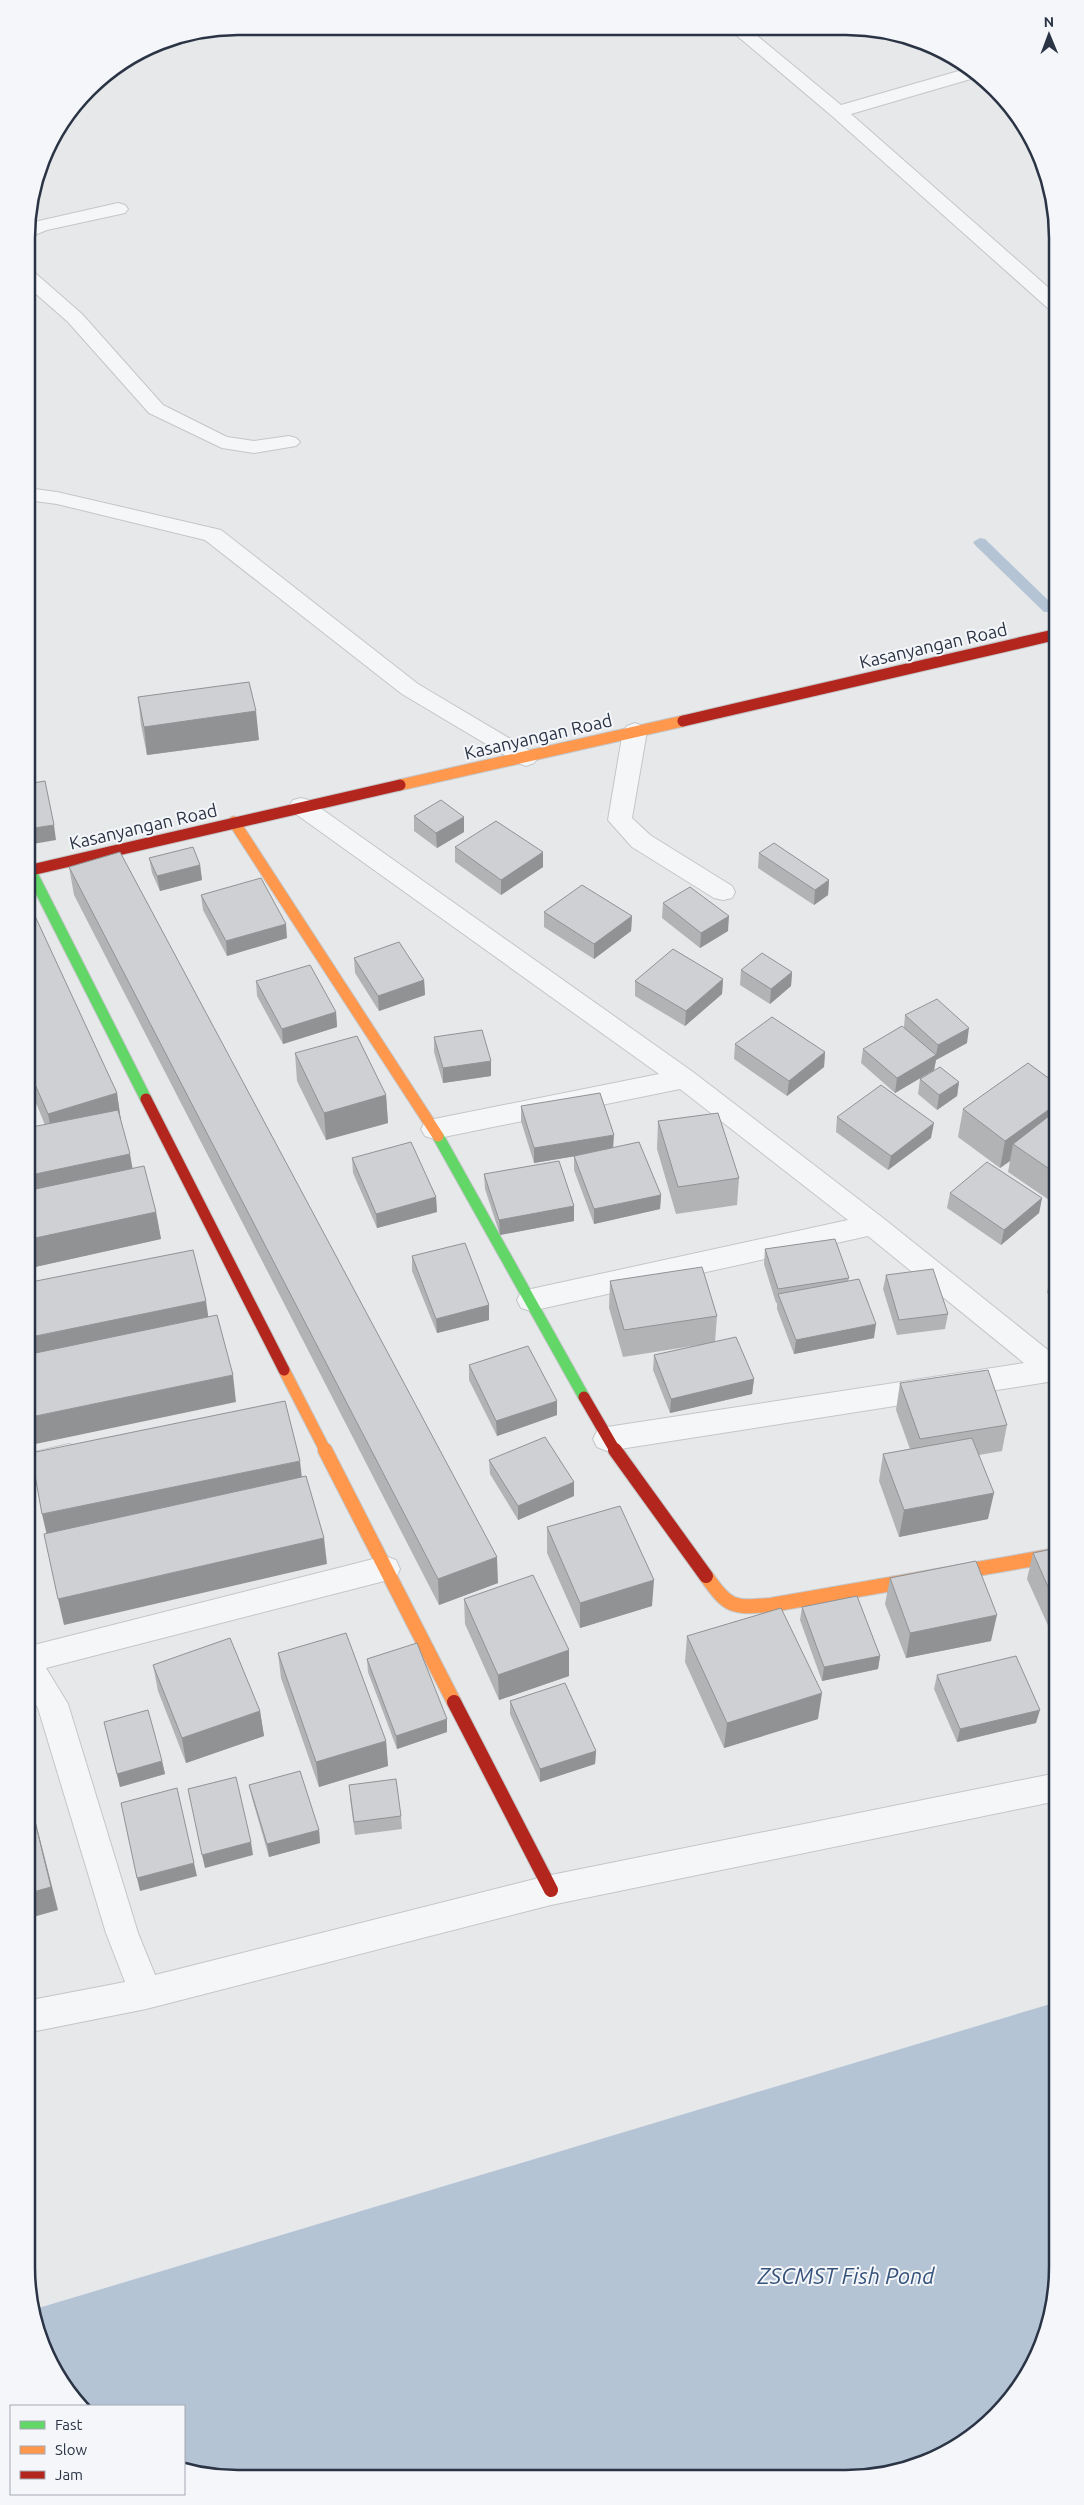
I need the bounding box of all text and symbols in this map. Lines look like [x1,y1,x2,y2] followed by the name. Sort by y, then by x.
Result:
[1024,10,1074,60] north arrow
[1043,14,1054,30] text: N
[857,618,1009,672] street label: Kasanyangan Road
[462,709,614,763] street label: Kasanyangan Road
[67,799,219,853] street label: Kasanyangan Road
[757,2263,935,2288] water label: ZSCMST Fish Pond
[10,2405,185,2495] legend
[55,2416,83,2433] text: Fast
[55,2441,88,2458] text: Slow
[55,2466,83,2483] text: Jam

